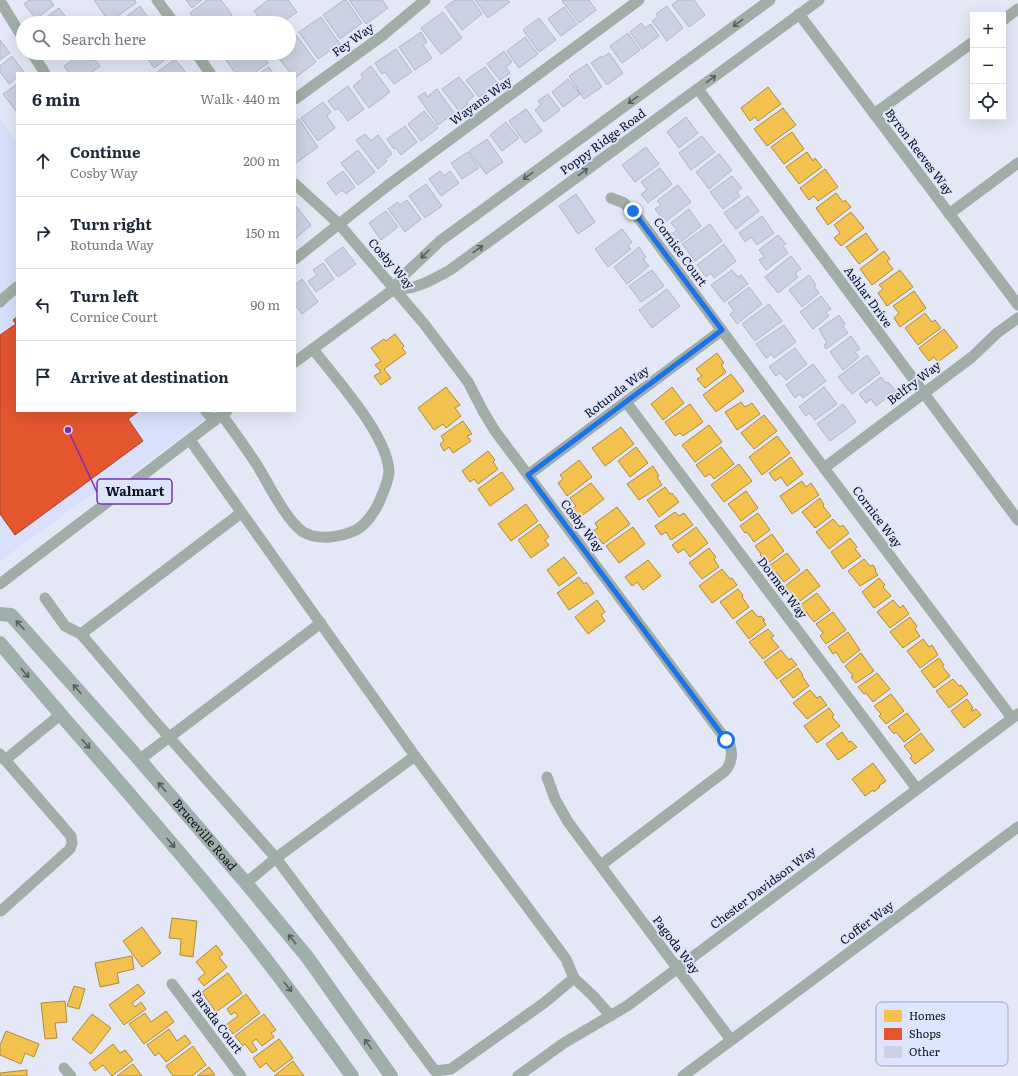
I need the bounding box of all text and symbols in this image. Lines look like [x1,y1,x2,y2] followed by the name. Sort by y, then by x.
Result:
[970,12,1006,120] map controls
[970,12,1006,48] button: +
[16,16,296,60] search box
[328,18,377,61] street label: Fey Way
[733,19,744,27] one-way arrow
[30,27,52,49] icon: search
[62,27,146,50] text: Search here
[970,48,1006,84] button: −
[446,71,515,129] street label: Wayans Way
[705,75,716,83] one-way arrow
[970,84,1006,120] button: locate
[32,86,80,111] text: 6 min
[200,89,280,108] text: Walk · 440 m
[628,96,639,104] one-way arrow
[556,103,650,179] street label: Poppy Ridge Road
[881,104,958,199] street label: Byron Reeves Way
[70,140,140,163] text: Continue
[32,150,54,172] icon: ahead
[243,151,280,170] text: 200 m
[70,163,138,182] text: Cosby Way
[577,168,588,176] one-way arrow
[523,172,534,180] one-way arrow
[624,202,642,220] route end
[70,212,152,235] text: Turn right
[650,213,712,290] street label: Cornice Court
[32,222,54,244] icon: right
[245,223,280,242] text: 150 m
[364,234,419,293] street label: Cosby Way
[70,235,154,254] text: Rotunda Way
[472,245,483,253] one-way arrow
[420,249,430,259] one-way arrow
[840,262,897,331] street label: Ashlar Drive
[70,284,139,307] text: Turn left
[32,294,54,316] icon: left
[250,295,280,314] text: 90 m
[70,307,158,326] text: Cornice Court
[883,356,944,408] street label: Belfry Way
[580,361,653,422] street label: Rotunda Way
[70,365,229,388] text: Arrive at destination
[32,366,54,388] icon: arrive
[97,479,172,504] callout: Walmart
[105,481,165,500] text: Walmart
[849,482,907,551] street label: Cornice Way
[557,495,609,556] street label: Cosby Way
[754,553,812,622] street label: Dormer Way
[16,621,25,631] one-way arrow
[21,667,29,678] one-way arrow
[72,684,81,694] one-way arrow
[717,731,735,749] route start
[81,739,90,750] one-way arrow
[158,782,167,792] one-way arrow
[169,794,242,875] street label: Bruceville Road
[166,837,175,848] one-way arrow
[706,841,819,933] street label: Chester Davidson Way
[836,896,897,949] street label: Coffer Way
[649,911,705,977] street label: Pagoda Way
[287,934,296,944] one-way arrow
[283,982,292,993] one-way arrow
[188,986,248,1057] street label: Parada Court
[876,1002,1008,1066] legend
[909,1007,946,1023] text: Homes
[909,1025,941,1041] text: Shops
[364,1039,372,1050] one-way arrow
[909,1043,941,1059] text: Other

